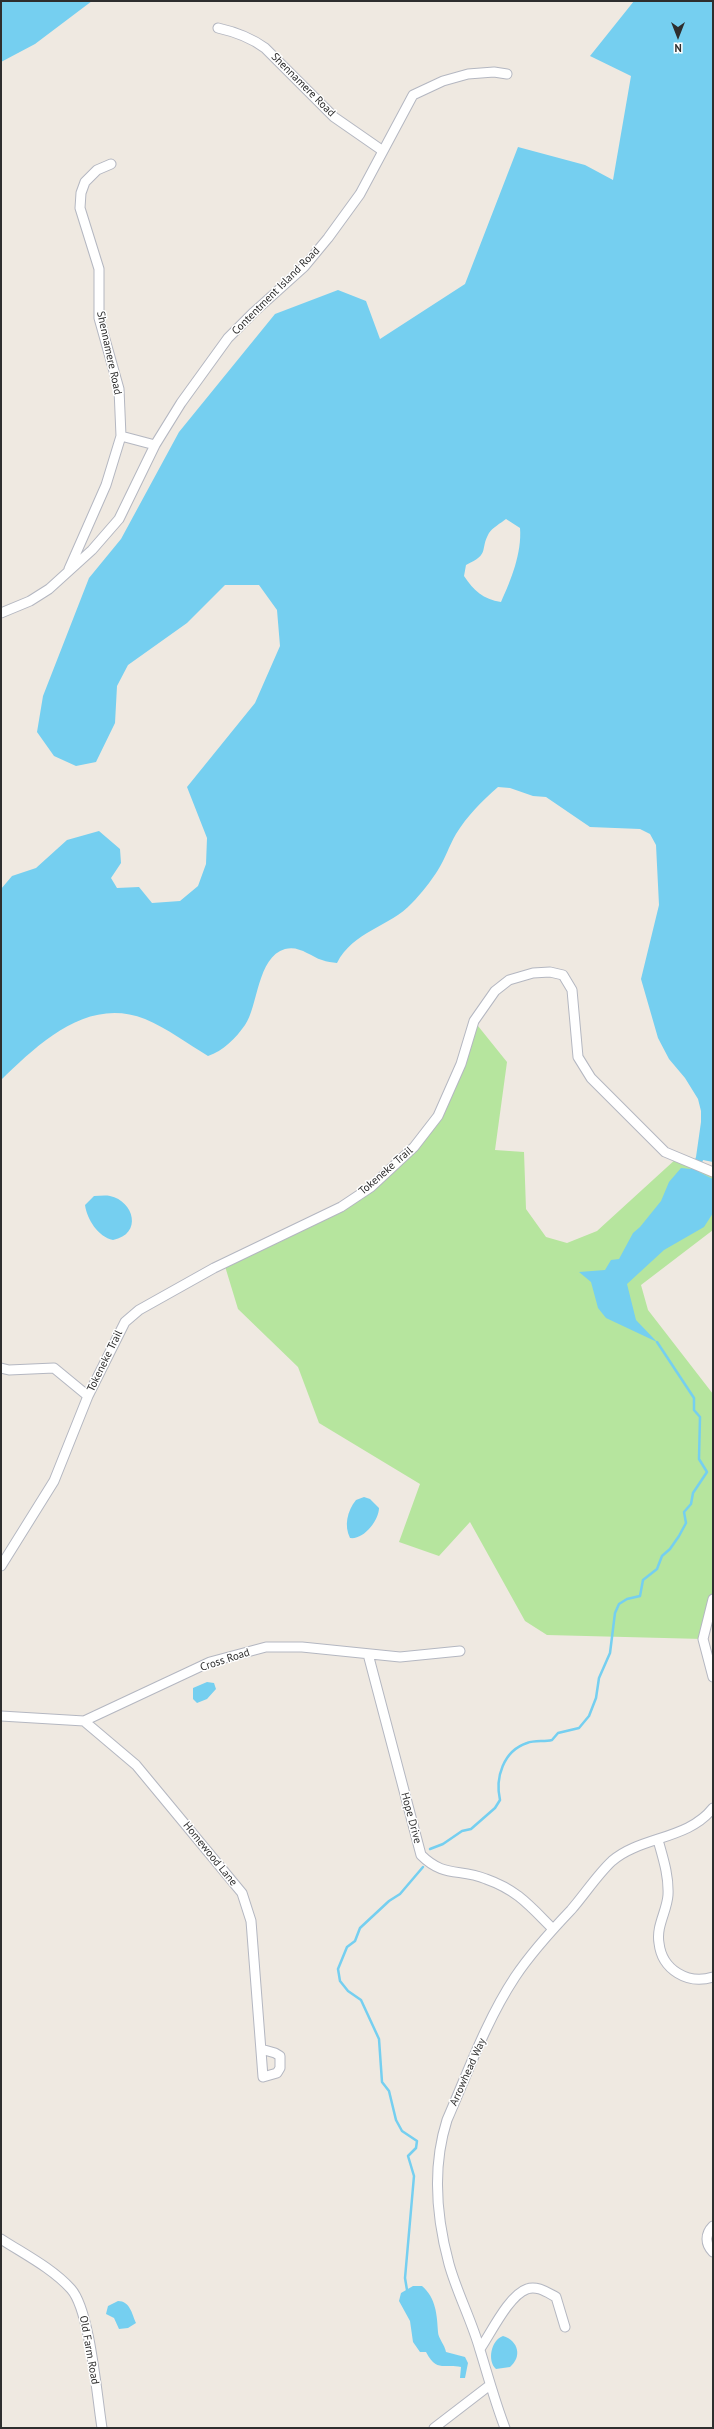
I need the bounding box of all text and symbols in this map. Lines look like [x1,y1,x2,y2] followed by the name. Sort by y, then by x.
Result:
[658,16,698,56] north arrow
[674,41,682,55] text: N
[268,50,338,120] street label: Shennamere Road
[229,244,323,338] street label: Contentment Island Road
[94,310,124,396] street label: Shennamere Road
[356,1144,416,1198] street label: Tokeneke Trail
[84,1328,126,1394] street label: Tokeneke Trail
[199,1646,251,1674] street label: Cross Road
[398,1791,424,1845] street label: Hope Drive
[180,1819,240,1889] street label: Homewood Lane
[447,2036,489,2108] street label: Arrowhead Way
[76,2315,102,2385] street label: Old Farm Road

